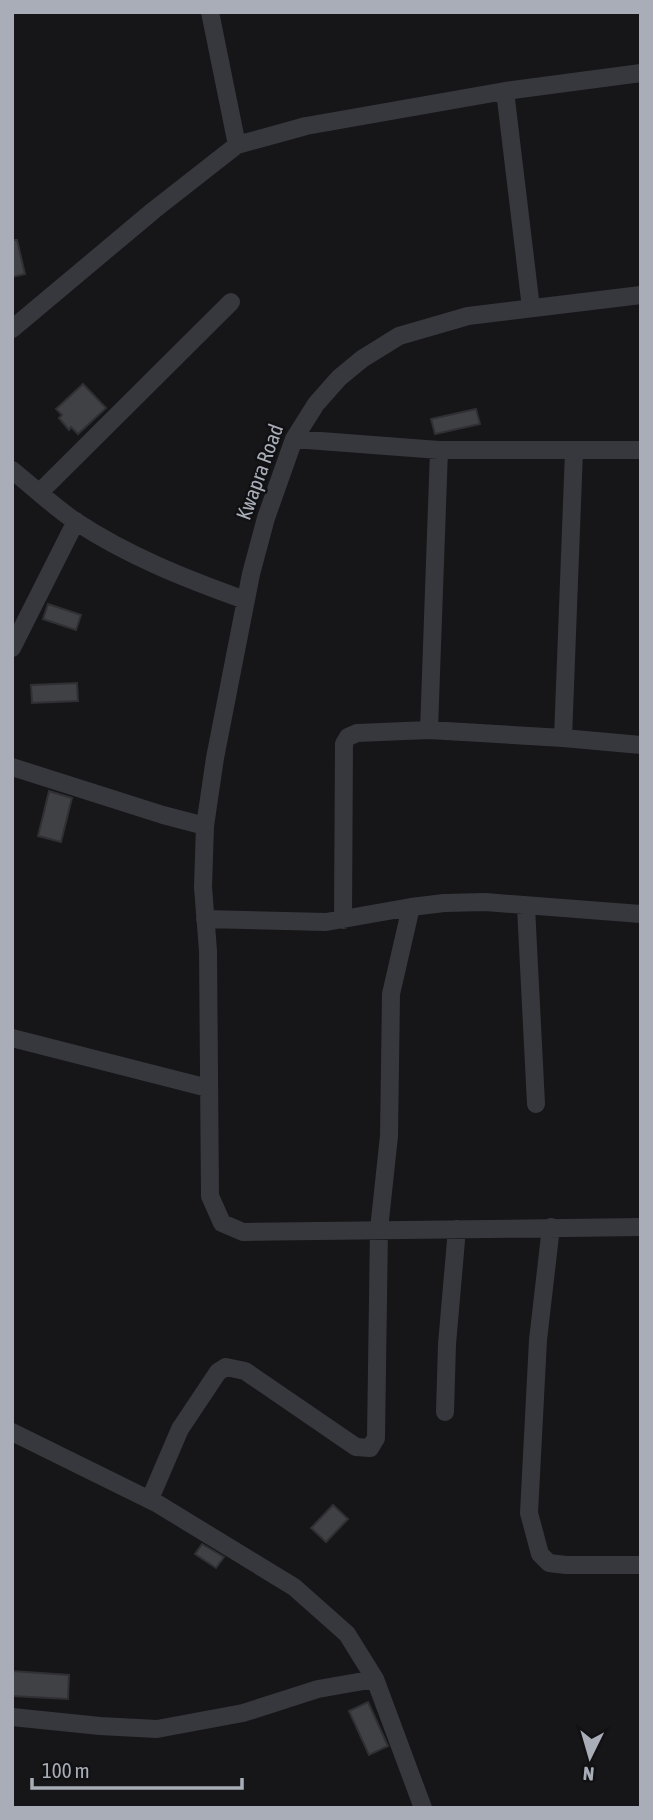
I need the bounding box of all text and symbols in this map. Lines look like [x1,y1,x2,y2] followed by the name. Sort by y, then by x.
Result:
[231,420,287,523] street label: Kwapra Road
[555,1722,625,1792] north arrow
[32,1746,242,1790] scale bar
[42,1758,90,1782] text: 100 m
[582,1762,595,1785] text: N

